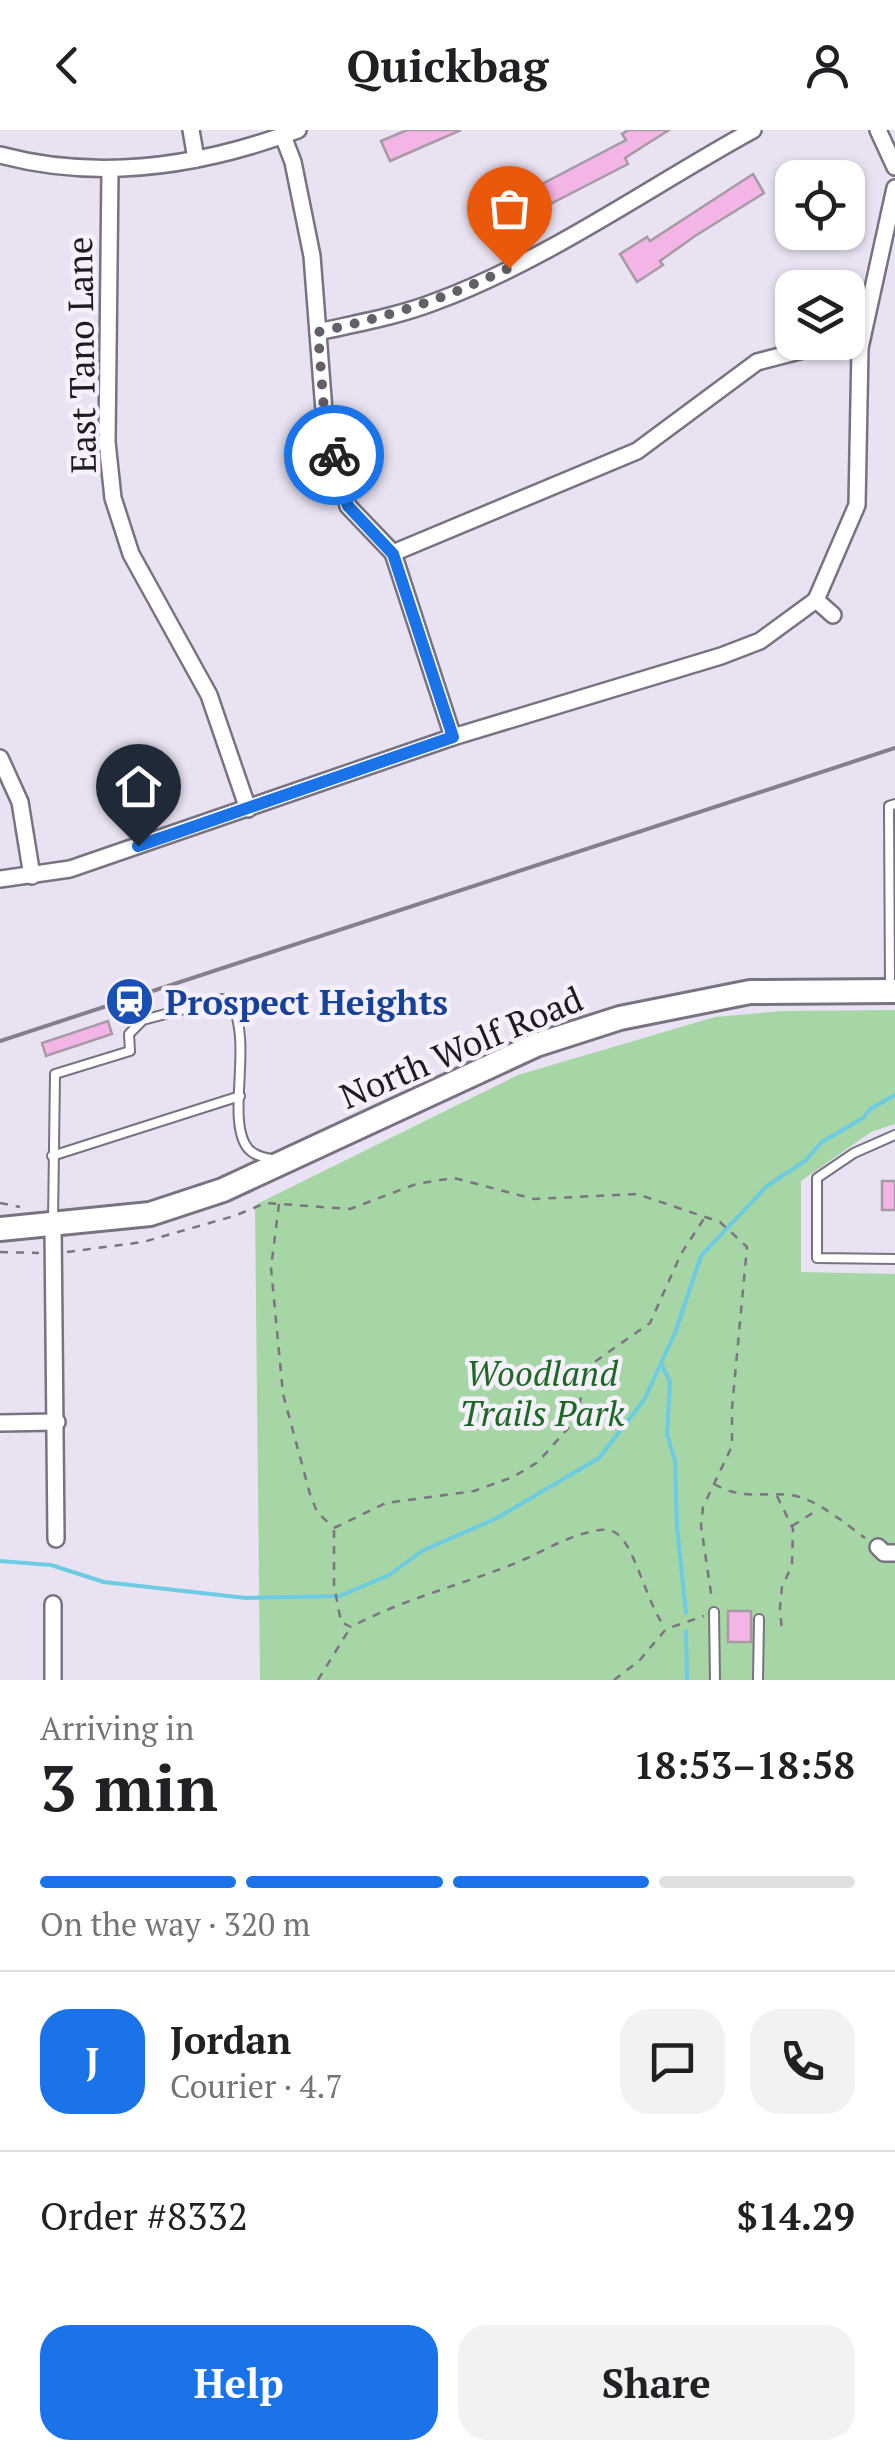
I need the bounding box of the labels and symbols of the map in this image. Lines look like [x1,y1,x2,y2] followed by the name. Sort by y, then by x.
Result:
[467,166,552,269] pin
[56,236,106,474] street label: East Tano Lane
[284,405,384,505] courier
[96,744,181,847] pin
[333,975,589,1119] street label: North Wolf Road
[104,976,156,1028] station icon: Prospect Heights
[165,979,448,1025] place label: Prospect Heights
[460,1350,624,1436] park label: Woodland Trails Park

